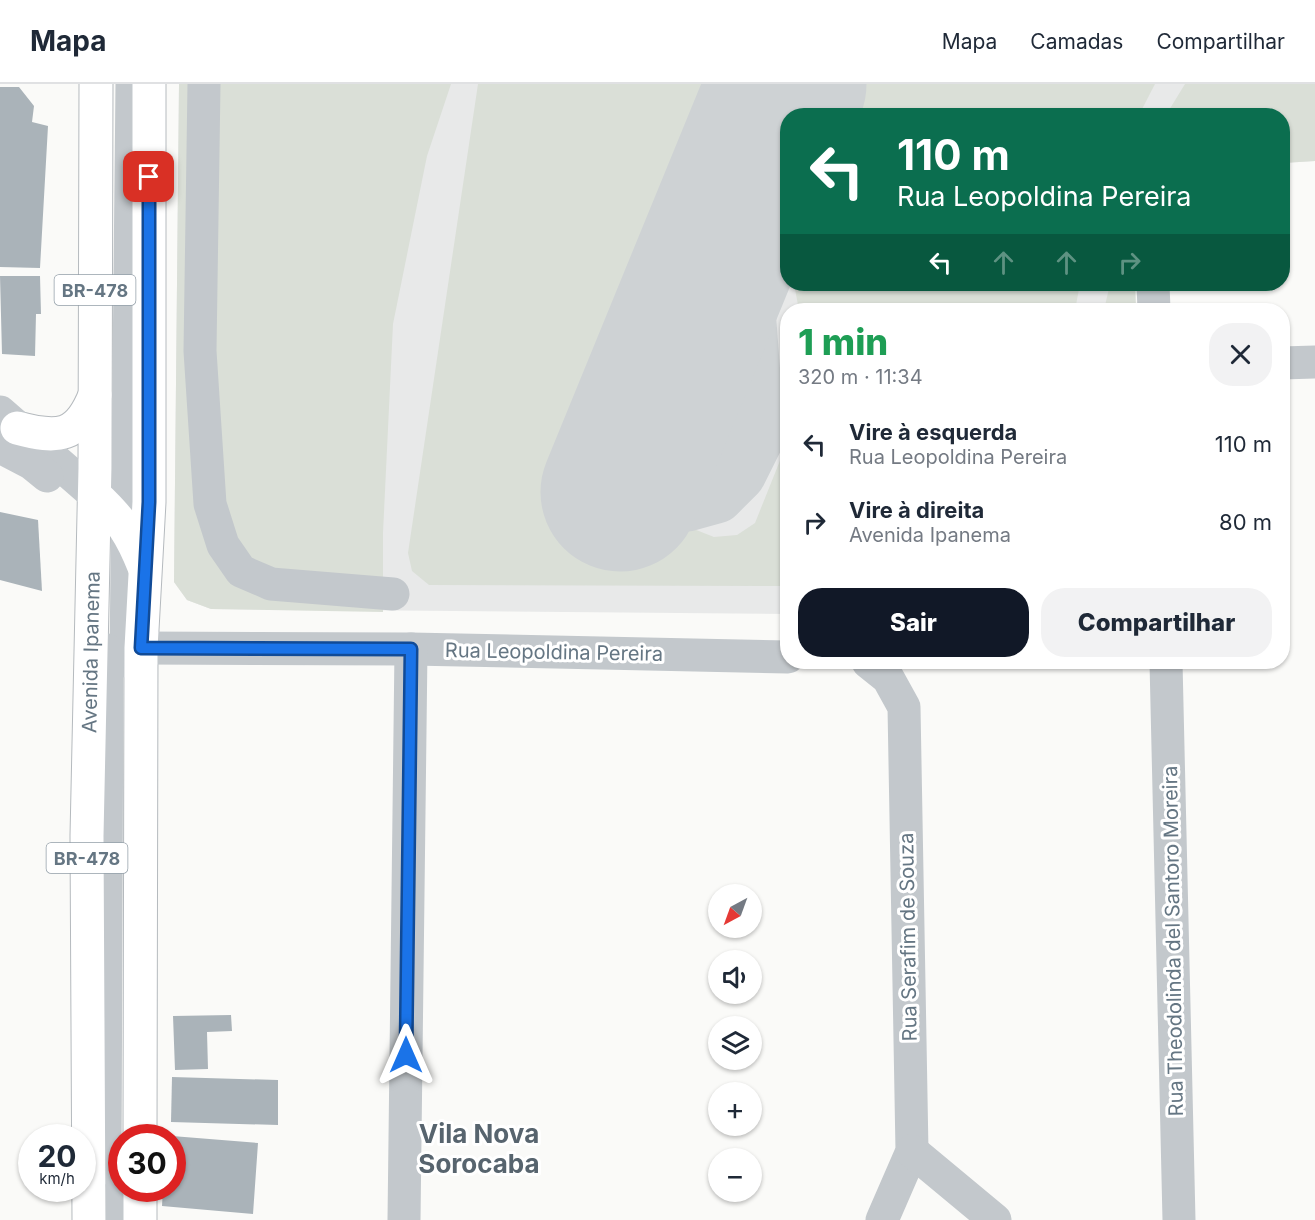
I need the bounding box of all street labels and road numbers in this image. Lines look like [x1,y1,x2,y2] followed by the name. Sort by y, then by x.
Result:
[54,275,136,305] road number: BR-478
[77,571,105,733] street label: Avenida Ipanema
[445,638,663,666] street label: Rua Leopoldina Pereira
[1158,765,1188,1117] street label: Rua Theodolinda del Santoro Moreira
[894,832,922,1042] street label: Rua Serafim de Souza
[46,843,128,873] road number: BR-478

